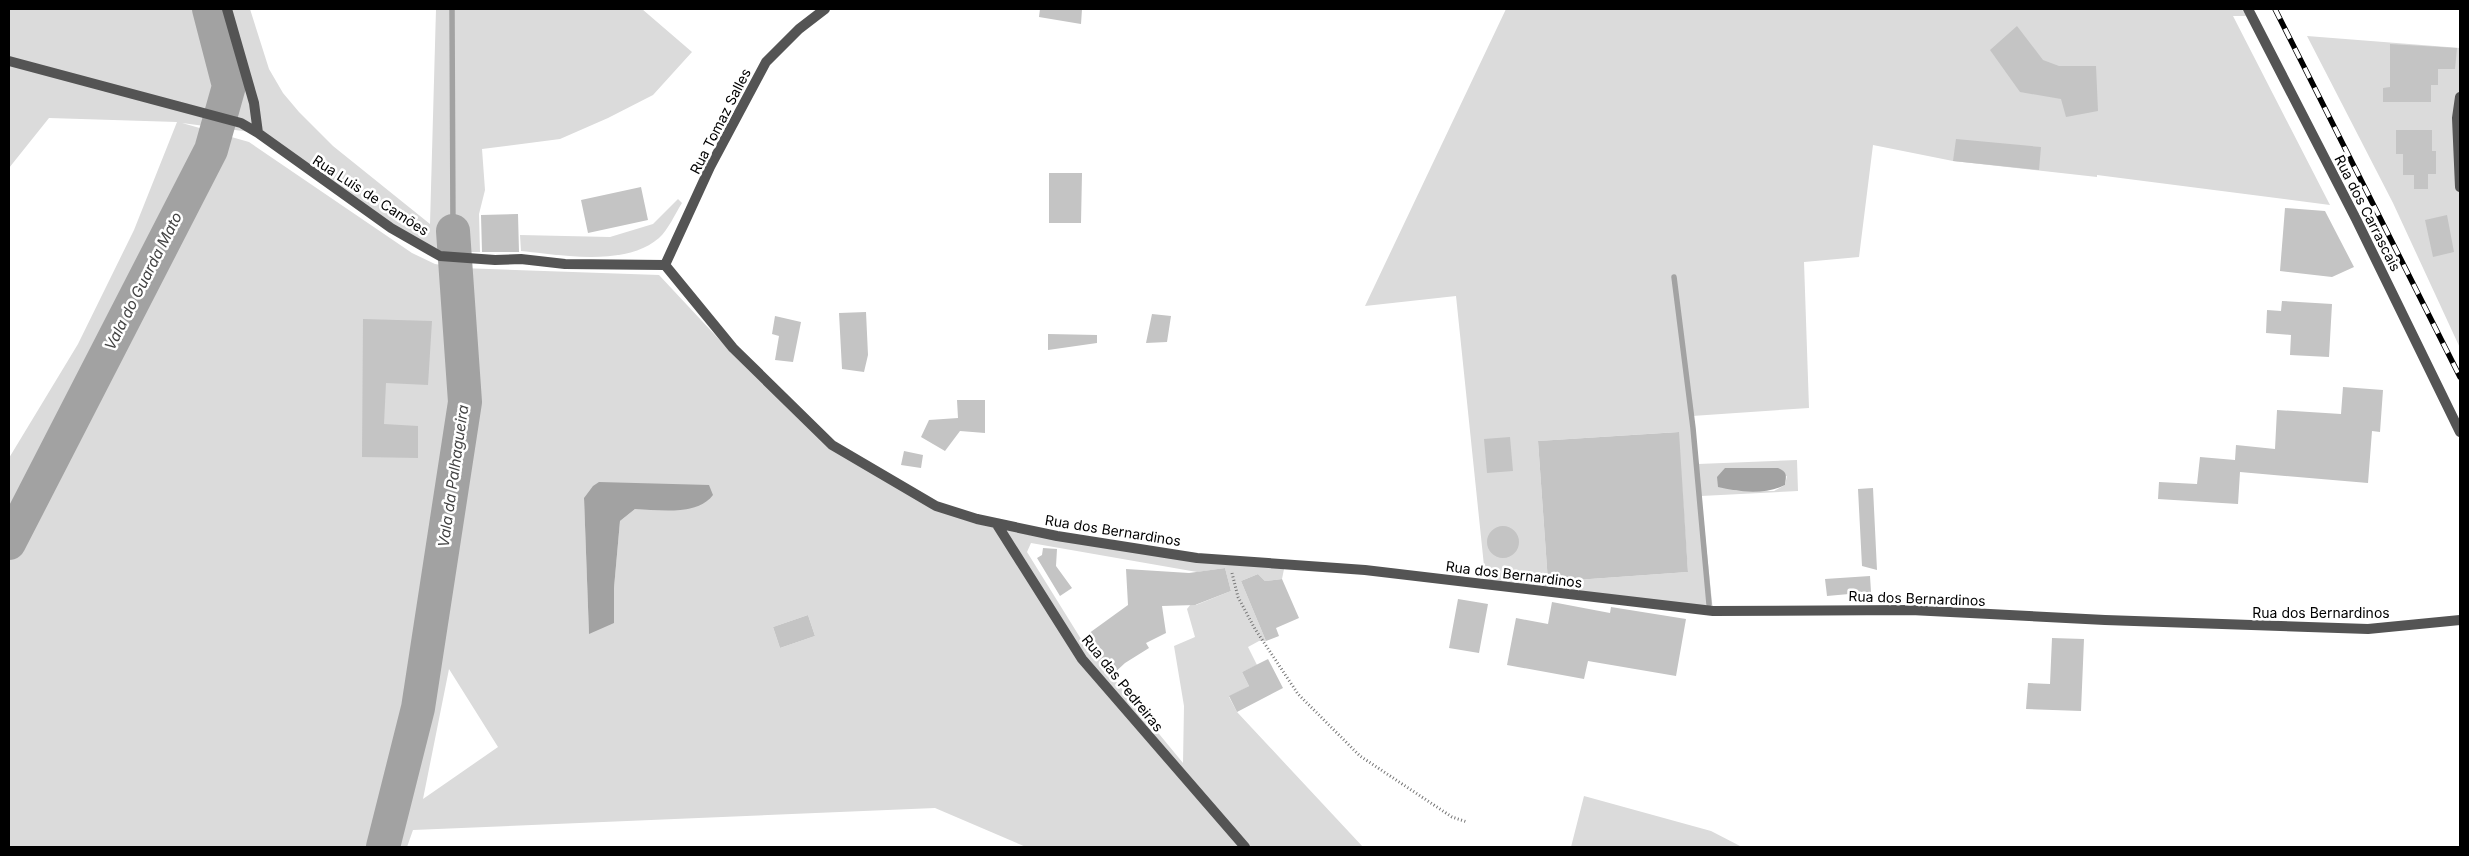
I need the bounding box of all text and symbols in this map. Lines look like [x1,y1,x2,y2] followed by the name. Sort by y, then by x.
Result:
[686,65,754,177] street label: Rua Tomaz Salles
[310,151,432,239] street label: Rua Luis de Camões
[2331,152,2405,274] street label: Rua dos Carrascais
[100,209,186,353] water label: Vala do Guarda Mato
[434,403,472,549] water label: Vala da Palhagueira
[1044,511,1182,549] street label: Rua dos Bernardinos
[1445,557,1583,591] street label: Rua dos Bernardinos
[1848,587,1986,609] street label: Rua dos Bernardinos
[2252,604,2390,621] street label: Rua dos Bernardinos
[1079,631,1167,735] street label: Rua das Pedreiras

